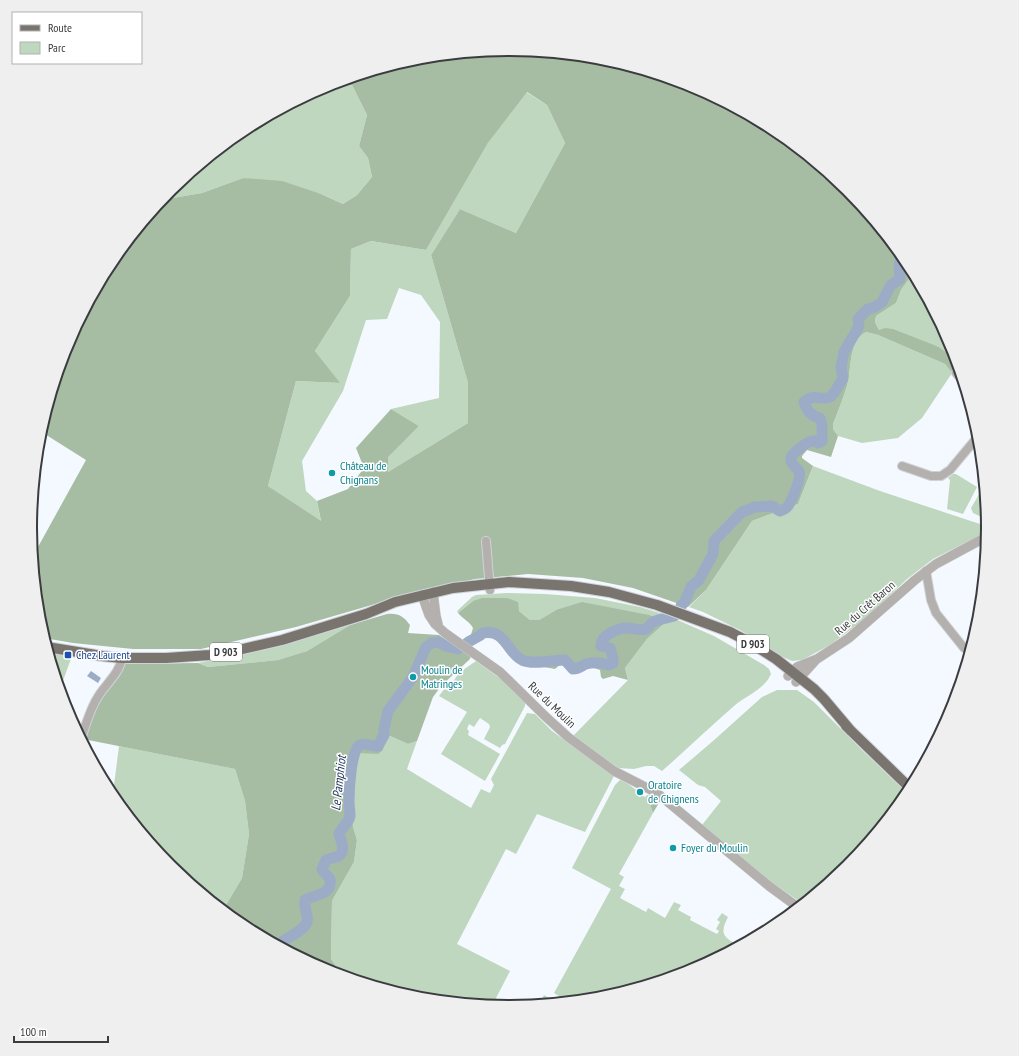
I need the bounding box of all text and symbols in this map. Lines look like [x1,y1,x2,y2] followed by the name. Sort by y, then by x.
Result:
[12,12,142,64] legend
[48,20,72,35] text: Route
[48,40,66,55] text: Parc
[340,458,386,487] place label: Château de Chignans
[327,468,337,478] marker: Château de Chignans
[831,577,898,638] street label: Rue du Crêt Baron
[737,635,769,653] road number: D 903
[210,643,242,661] road number: D 903
[76,647,131,662] place label: Chez Laurent
[63,650,73,660] marker: Chez Laurent
[421,662,462,691] place label: Moulin de Matringes
[408,672,418,682] marker: Moulin de Matringes
[526,678,579,731] street label: Rue du Moulin
[327,753,350,812] water label: Le Pamphiot
[648,777,699,806] place label: Oratoire de Chignens
[635,787,645,797] marker: Oratoire de Chignens
[681,840,748,855] place label: Foyer du Moulin
[668,843,678,853] marker: Foyer du Moulin
[14,1018,108,1044] scale bar
[20,1024,47,1039] text: 100 m

